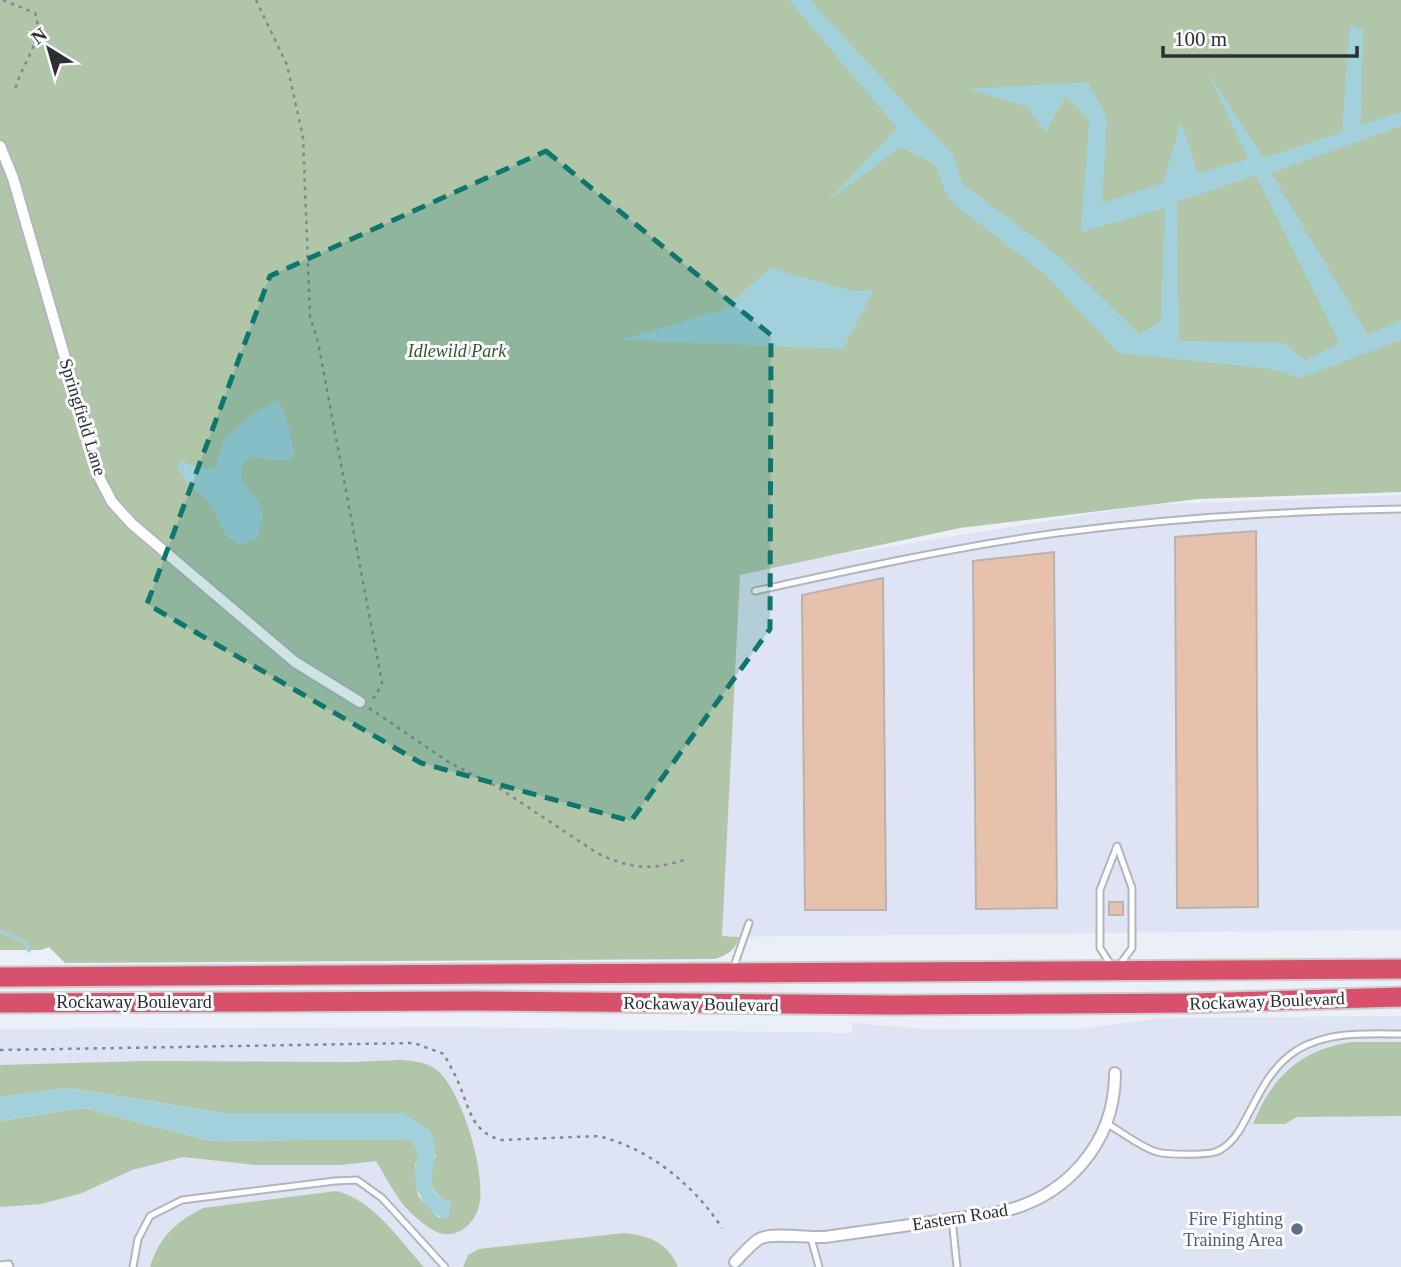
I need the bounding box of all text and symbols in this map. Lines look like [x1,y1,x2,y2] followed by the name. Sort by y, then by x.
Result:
[14,14,84,84] north arrow
[1163,14,1357,58] scale bar
[27,23,51,48] text: N
[1174,27,1227,51] text: 100 m
[407,341,507,361] park label: Idlewild Park
[56,356,110,478] street label: Springfield Lane
[1189,988,1345,1014] street label: Rockaway Boulevard
[56,992,212,1012] street label: Rockaway Boulevard
[623,993,779,1015] street label: Rockaway Boulevard
[911,1200,1009,1234] street label: Eastern Road
[1183,1209,1283,1250] place label: Fire Fighting Training Area
[1289,1221,1305,1237] marker: Fire Fighting Training Area

